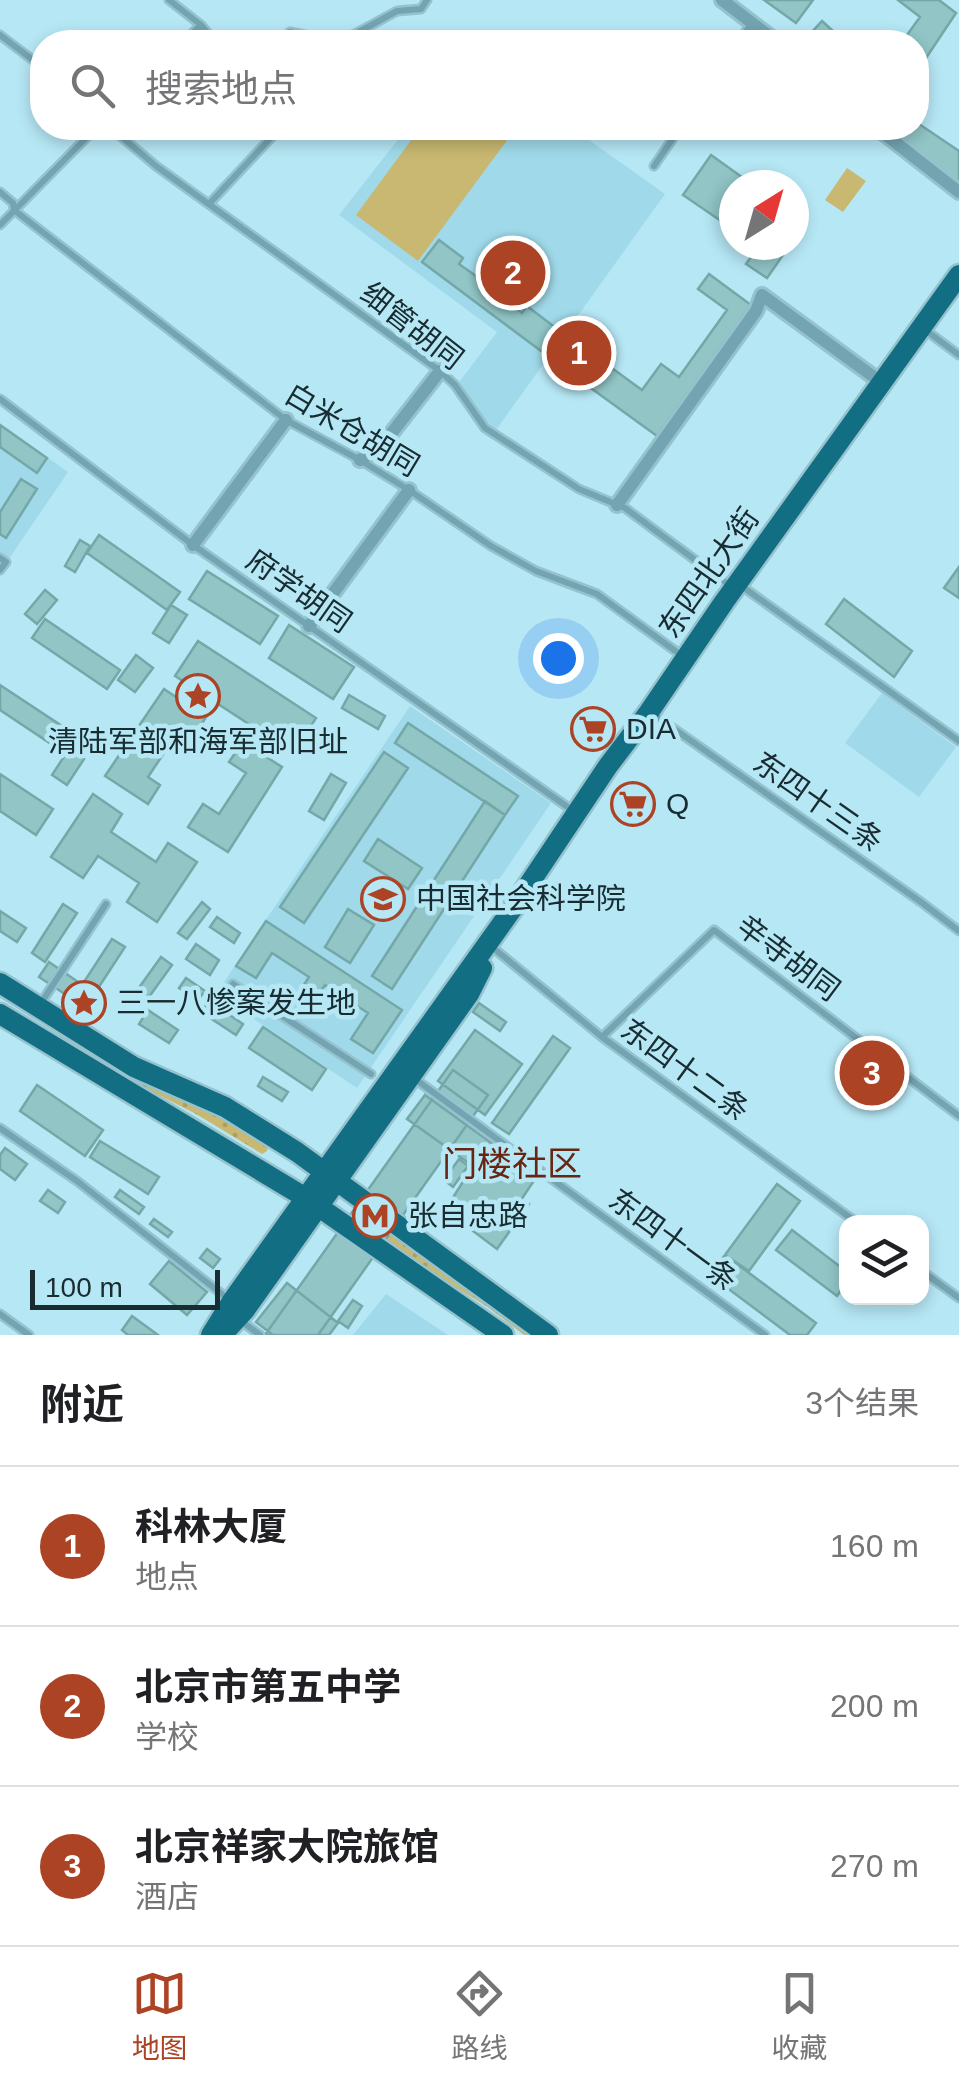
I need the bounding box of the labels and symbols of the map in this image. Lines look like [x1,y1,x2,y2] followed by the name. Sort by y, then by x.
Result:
[719,170,809,260] north arrow
[480,236,546,310] pin: 2
[355,276,470,376] street label: 细管胡同
[546,316,612,390] pin: 1
[279,377,425,482] street label: 白米仓胡同
[652,502,765,644] street label: 东四北大街
[241,543,358,639] street label: 府学胡同
[533,633,584,684] your location
[175,673,221,719] place icon: 清陆军部和海军部旧址
[570,706,616,752] supermarket icon: DIA
[626,712,676,745] place label: DIA
[48,725,348,758] place label: 清陆军部和海军部旧址
[747,745,889,858] street label: 东四十三条
[610,781,656,827] supermarket icon: Q
[666,787,689,820] place label: Q
[360,876,406,922] school or university icon: 中国社会科学院
[416,882,626,915] place label: 中国社会科学院
[730,908,846,1007] street label: 辛寺胡同
[61,980,107,1026] place icon: 三一八惨案发生地
[116,986,356,1019] place label: 三一八惨案发生地
[615,1012,756,1127] street label: 东四十二条
[840,1036,904,1110] pin: 3
[442,1144,582,1183] district label: 门楼社区
[603,1182,744,1297] street label: 东四十一条
[352,1193,398,1239] metro station icon: 张自忠路
[408,1199,528,1232] place label: 张自忠路
[30,1265,220,1310] scale bar

